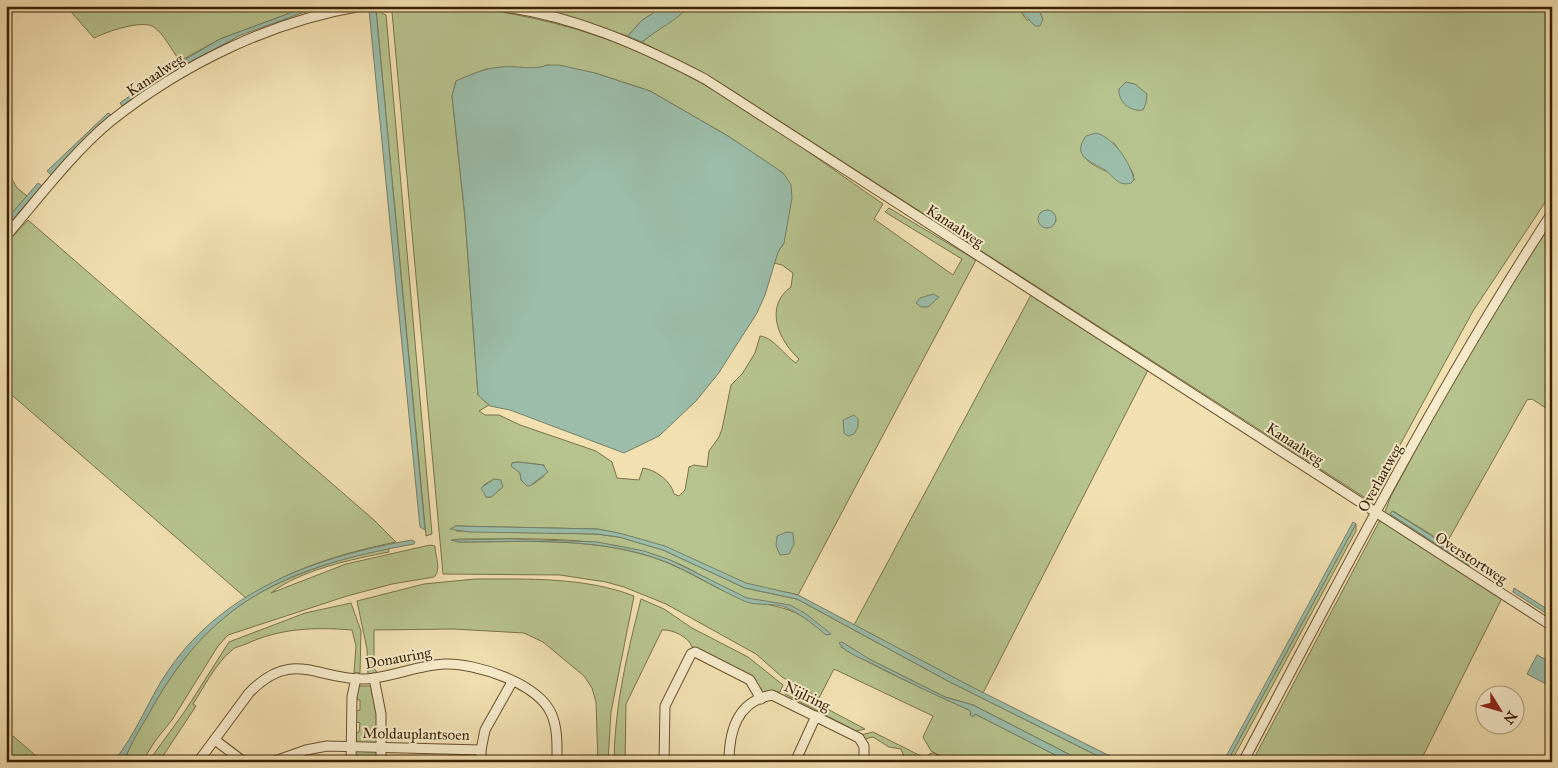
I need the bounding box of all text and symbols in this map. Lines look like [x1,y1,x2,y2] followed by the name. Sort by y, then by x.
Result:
[123,49,188,100] street label: Kanaalweg
[923,201,988,252] street label: Kanaalweg
[1263,419,1328,470] street label: Kanaalweg
[1354,440,1407,515] street label: Overlaatweg
[1431,528,1511,589] street label: Overstortweg
[364,643,433,673] street label: Donauring
[781,677,834,715] street label: Nijlring
[1476,686,1526,736] north arrow
[1500,708,1520,727] text: N
[362,724,470,744] street label: Moldauplantsoen

